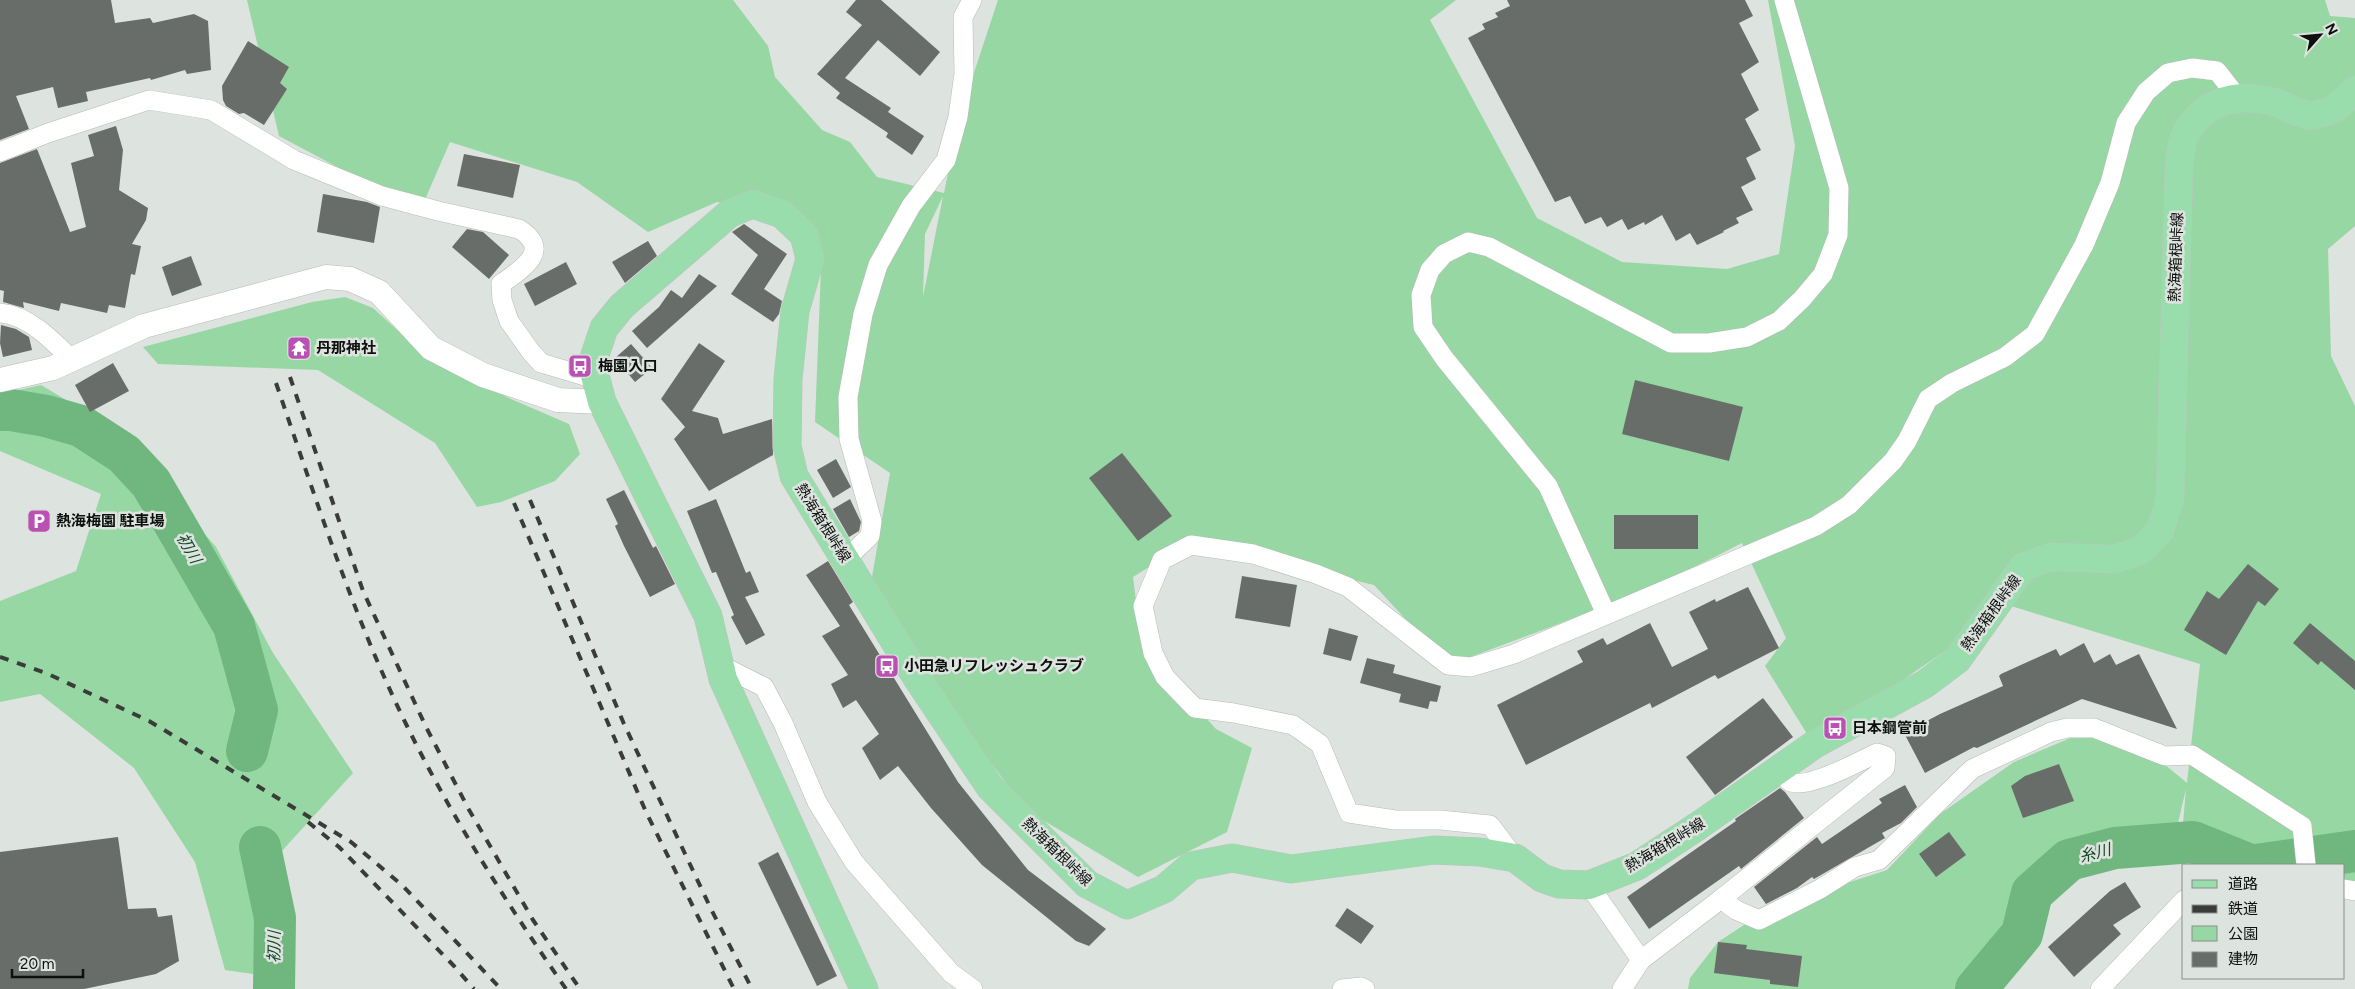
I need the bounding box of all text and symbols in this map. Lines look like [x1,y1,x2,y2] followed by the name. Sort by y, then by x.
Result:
[2295,10,2345,60] north arrow
[2321,21,2341,38] text: N
[2165,212,2187,302] street label: 熱海箱根峠線
[286,335,312,361] temple icon: 丹那神社
[316,339,376,357] place label: 丹那神社
[567,353,593,379] bus stop icon: 梅園入口
[598,357,658,375] place label: 梅園入口
[792,480,854,566] street label: 熱海箱根峠線
[26,508,52,534] parking icon: 熱海梅園 駐車場
[56,512,165,530] place label: 熱海梅園 駐車場
[173,529,206,568] water label: 初川
[1957,571,2025,655] street label: 熱海箱根峠線
[874,653,900,679] bus stop icon: 小田急リフレッシュクラブ
[904,657,1084,675] place label: 小田急リフレッシュクラブ
[1822,715,1848,741] bus stop icon: 日本鋼管前
[1852,719,1927,737] place label: 日本鋼管前
[1018,814,1096,890] street label: 熱海箱根峠線
[1622,814,1708,876] street label: 熱海箱根峠線
[2077,839,2115,866] water label: 糸川
[2182,864,2345,979] legend
[2228,875,2258,893] text: 道路
[2228,900,2258,918] text: 鉄道
[2228,925,2258,943] text: 公園
[264,929,284,963] water label: 初川
[12,946,84,978] scale bar
[2228,950,2258,968] text: 建物
[20,955,54,973] text: 20 m

